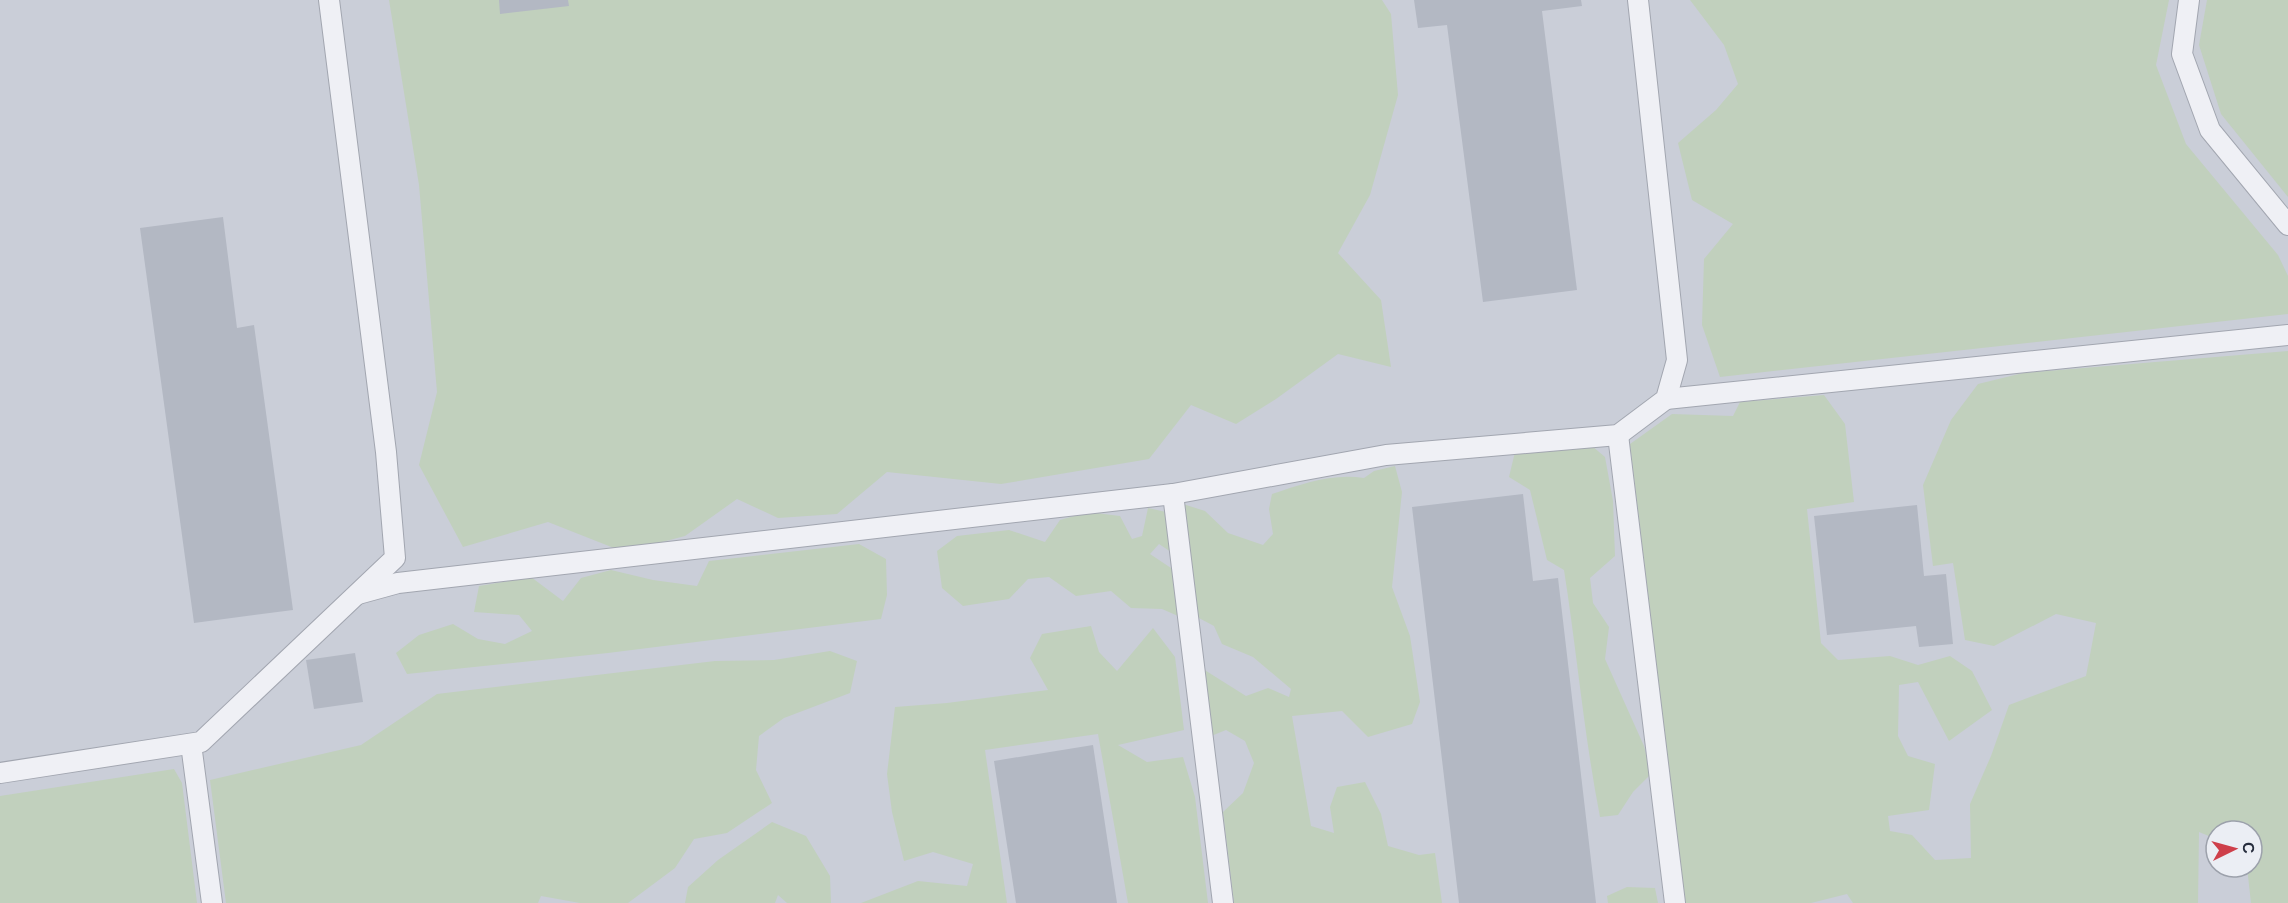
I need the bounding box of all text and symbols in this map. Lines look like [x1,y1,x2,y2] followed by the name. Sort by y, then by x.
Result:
[2204,819,2264,879] north arrow
[2237,841,2259,855] text: С

